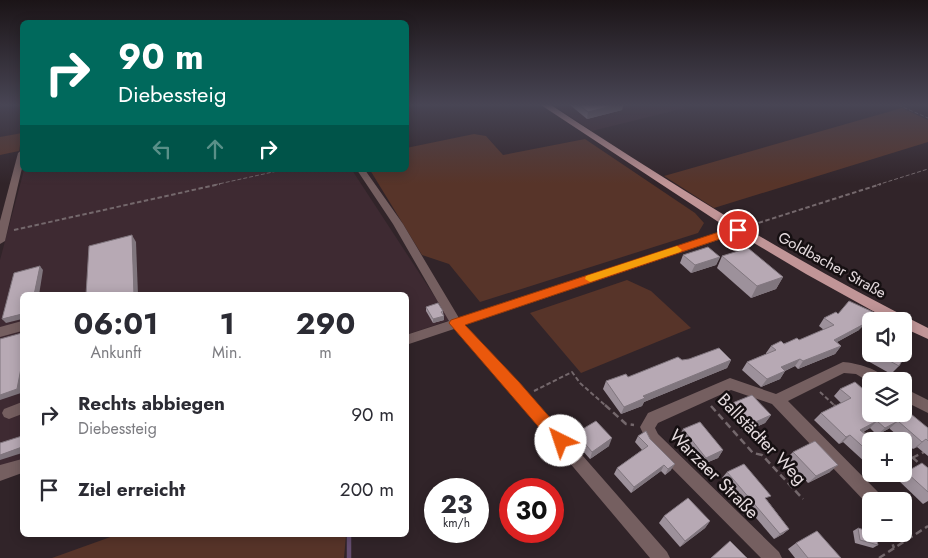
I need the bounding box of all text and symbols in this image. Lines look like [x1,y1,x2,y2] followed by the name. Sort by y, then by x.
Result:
[118,32,204,82] text: 90 m
[35,40,100,105] icon: right
[118,78,226,110] text: Diebessteig
[148,135,176,163] icon: left
[201,135,229,163] icon: ahead
[254,135,282,163] icon: right
[717,209,759,251] pin
[724,216,752,244] icon: arrive
[774,226,890,304] street label: Goldbacher Straße
[74,302,158,345] text: 06:01
[219,302,235,345] text: 1
[296,302,355,345] text: 290
[862,312,912,542] map controls
[862,312,912,362] button: sound
[90,341,141,364] text: Ankunft
[212,341,242,364] text: Min.
[319,341,332,364] text: m
[862,372,912,422] button: layers
[711,387,813,491] street label: Ballstädter Weg
[78,390,225,417] text: Rechts abbiegen
[35,401,63,429] icon: right
[351,401,394,428] text: 90 m
[534,414,586,466] position arrow
[78,417,157,440] text: Diebessteig
[663,423,765,525] street label: Warzaer Straße
[862,432,912,482] button: +
[35,476,63,504] icon: arrive
[78,476,185,503] text: Ziel erreicht
[340,476,394,503] text: 200 m
[499,478,564,543] speed limit sign: 30
[441,486,472,522] text: 23
[862,492,912,542] button: −
[443,514,470,532] text: km/h

